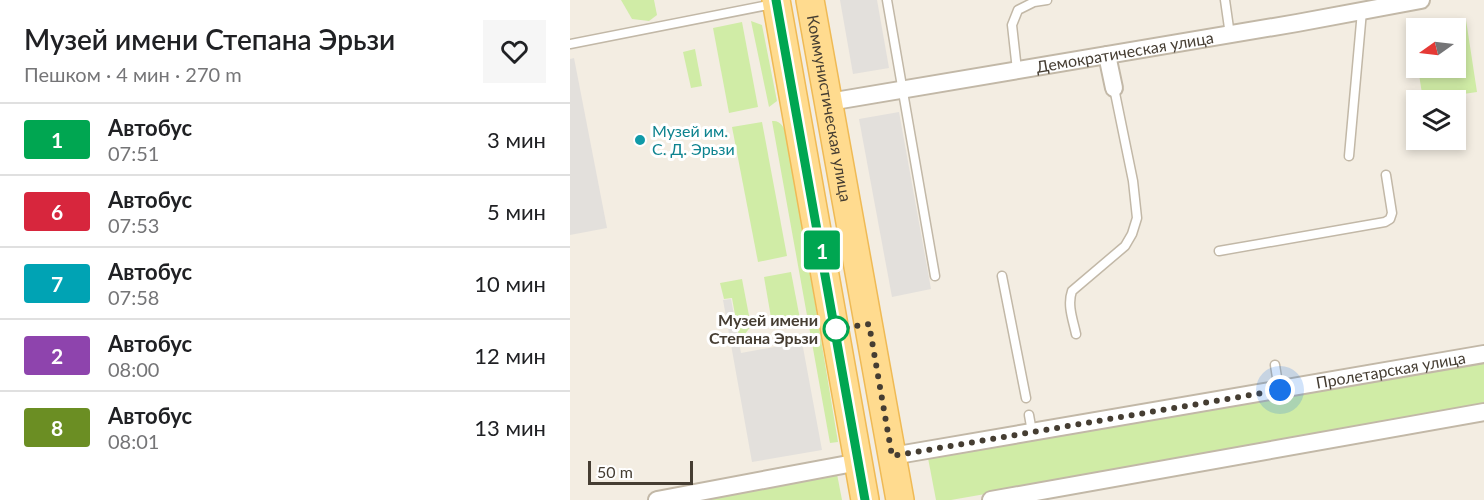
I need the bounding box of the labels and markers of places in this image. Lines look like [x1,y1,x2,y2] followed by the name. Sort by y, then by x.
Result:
[652,121,735,158] place label: Музей им. С. Д. Эрьзи
[633,133,647,147] marker: Музей им. С. Д. Эрьзи
[709,310,818,347] place label: Музей имени Степана Эрьзи
[823,316,849,342] marker: Музей имени Степана Эрьзи

